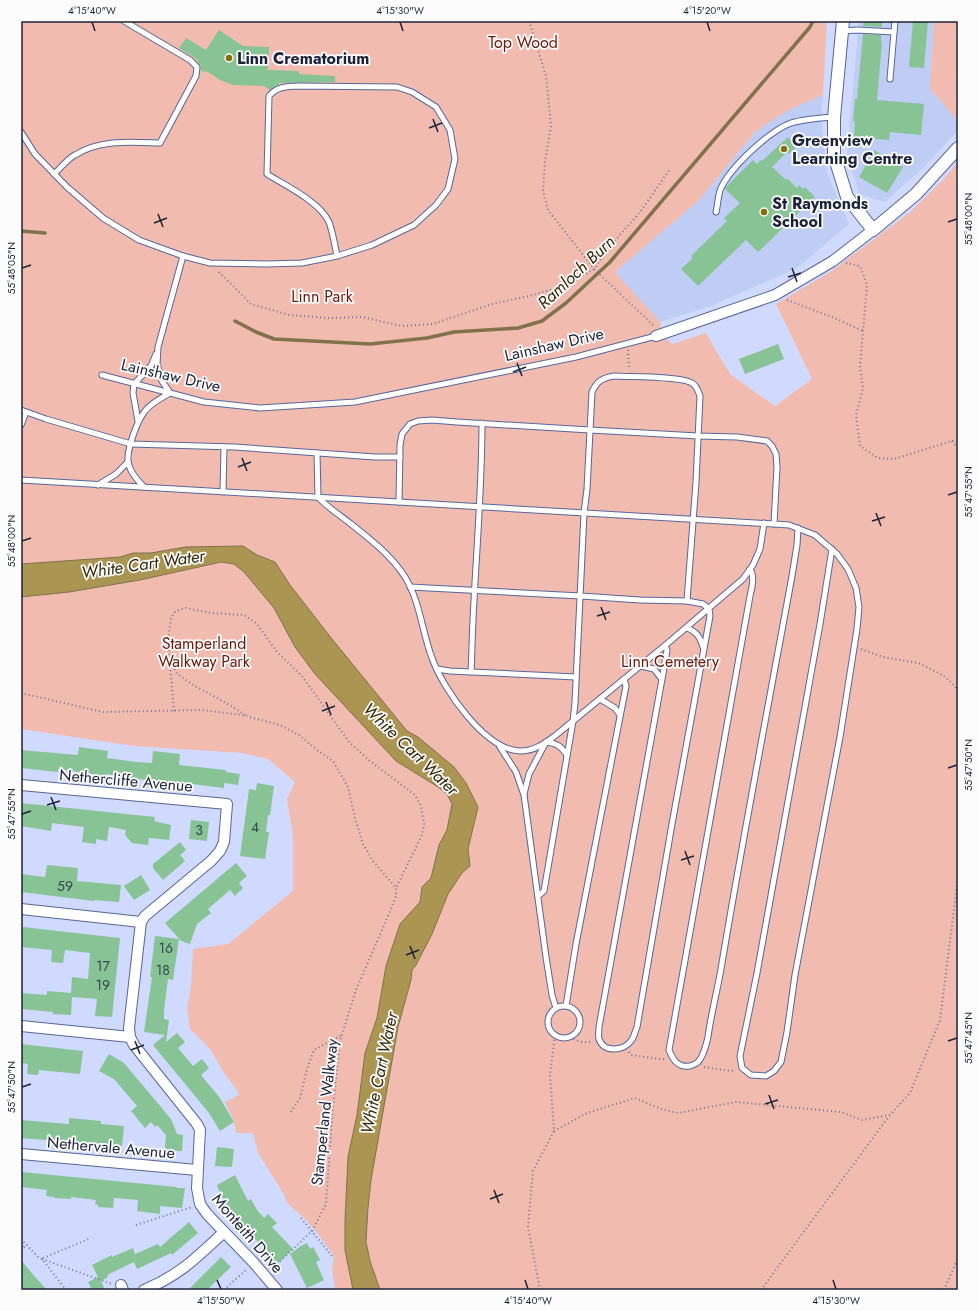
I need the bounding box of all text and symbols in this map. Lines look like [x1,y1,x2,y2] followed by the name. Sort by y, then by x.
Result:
[68,3,116,18] text: 4°15'40"W
[376,3,424,18] text: 4°15'30"W
[683,3,731,18] text: 4°15'20"W
[488,31,558,54] park label: Top Wood
[237,47,369,70] place label: Linn Crematorium
[224,53,234,63] marker: Linn Crematorium
[792,129,912,170] place label: Greenview Learning Centre
[779,144,789,154] marker: Greenview Learning Centre
[772,192,868,233] place label: St Raymonds School
[961,193,976,245] text: 55°48'00"N
[759,207,769,217] marker: St Raymonds School
[532,230,620,314] water label: Ramloch Burn
[4,242,19,294] text: 55°48'05"N
[291,285,354,308] park label: Linn Park
[502,322,606,367] street label: Lainshaw Drive
[119,353,223,398] street label: Lainshaw Drive
[961,466,976,518] text: 55°47'55"N
[4,515,19,567] text: 55°48'00"N
[80,543,208,585] water label: White Cart Water
[158,632,251,673] park label: Stamperland Walkway Park
[621,650,720,673] park label: Linn Cemetery
[358,697,465,802] water label: White Cart Water
[961,739,976,791] text: 55°47'50"N
[58,763,194,798] street label: Nethercliffe Avenue
[4,788,19,840] text: 55°47'55"N
[251,817,259,837] house number: 4
[195,820,203,840] house number: 3
[57,876,73,896] house number: 59
[159,938,173,958] house number: 16
[96,956,110,976] house number: 17
[156,960,170,980] house number: 18
[96,975,110,995] house number: 19
[354,1008,404,1136] water label: White Cart Water
[961,1012,976,1064] text: 55°47'45"N
[305,1036,344,1187] street label: Stamperland Walkway
[4,1061,19,1113] text: 55°47'50"N
[46,1130,176,1165] street label: Nethervale Avenue
[206,1188,289,1278] street label: Monteith Drive
[197,1293,245,1308] text: 4°15'50"W
[504,1293,552,1308] text: 4°15'40"W
[812,1293,860,1308] text: 4°15'30"W

